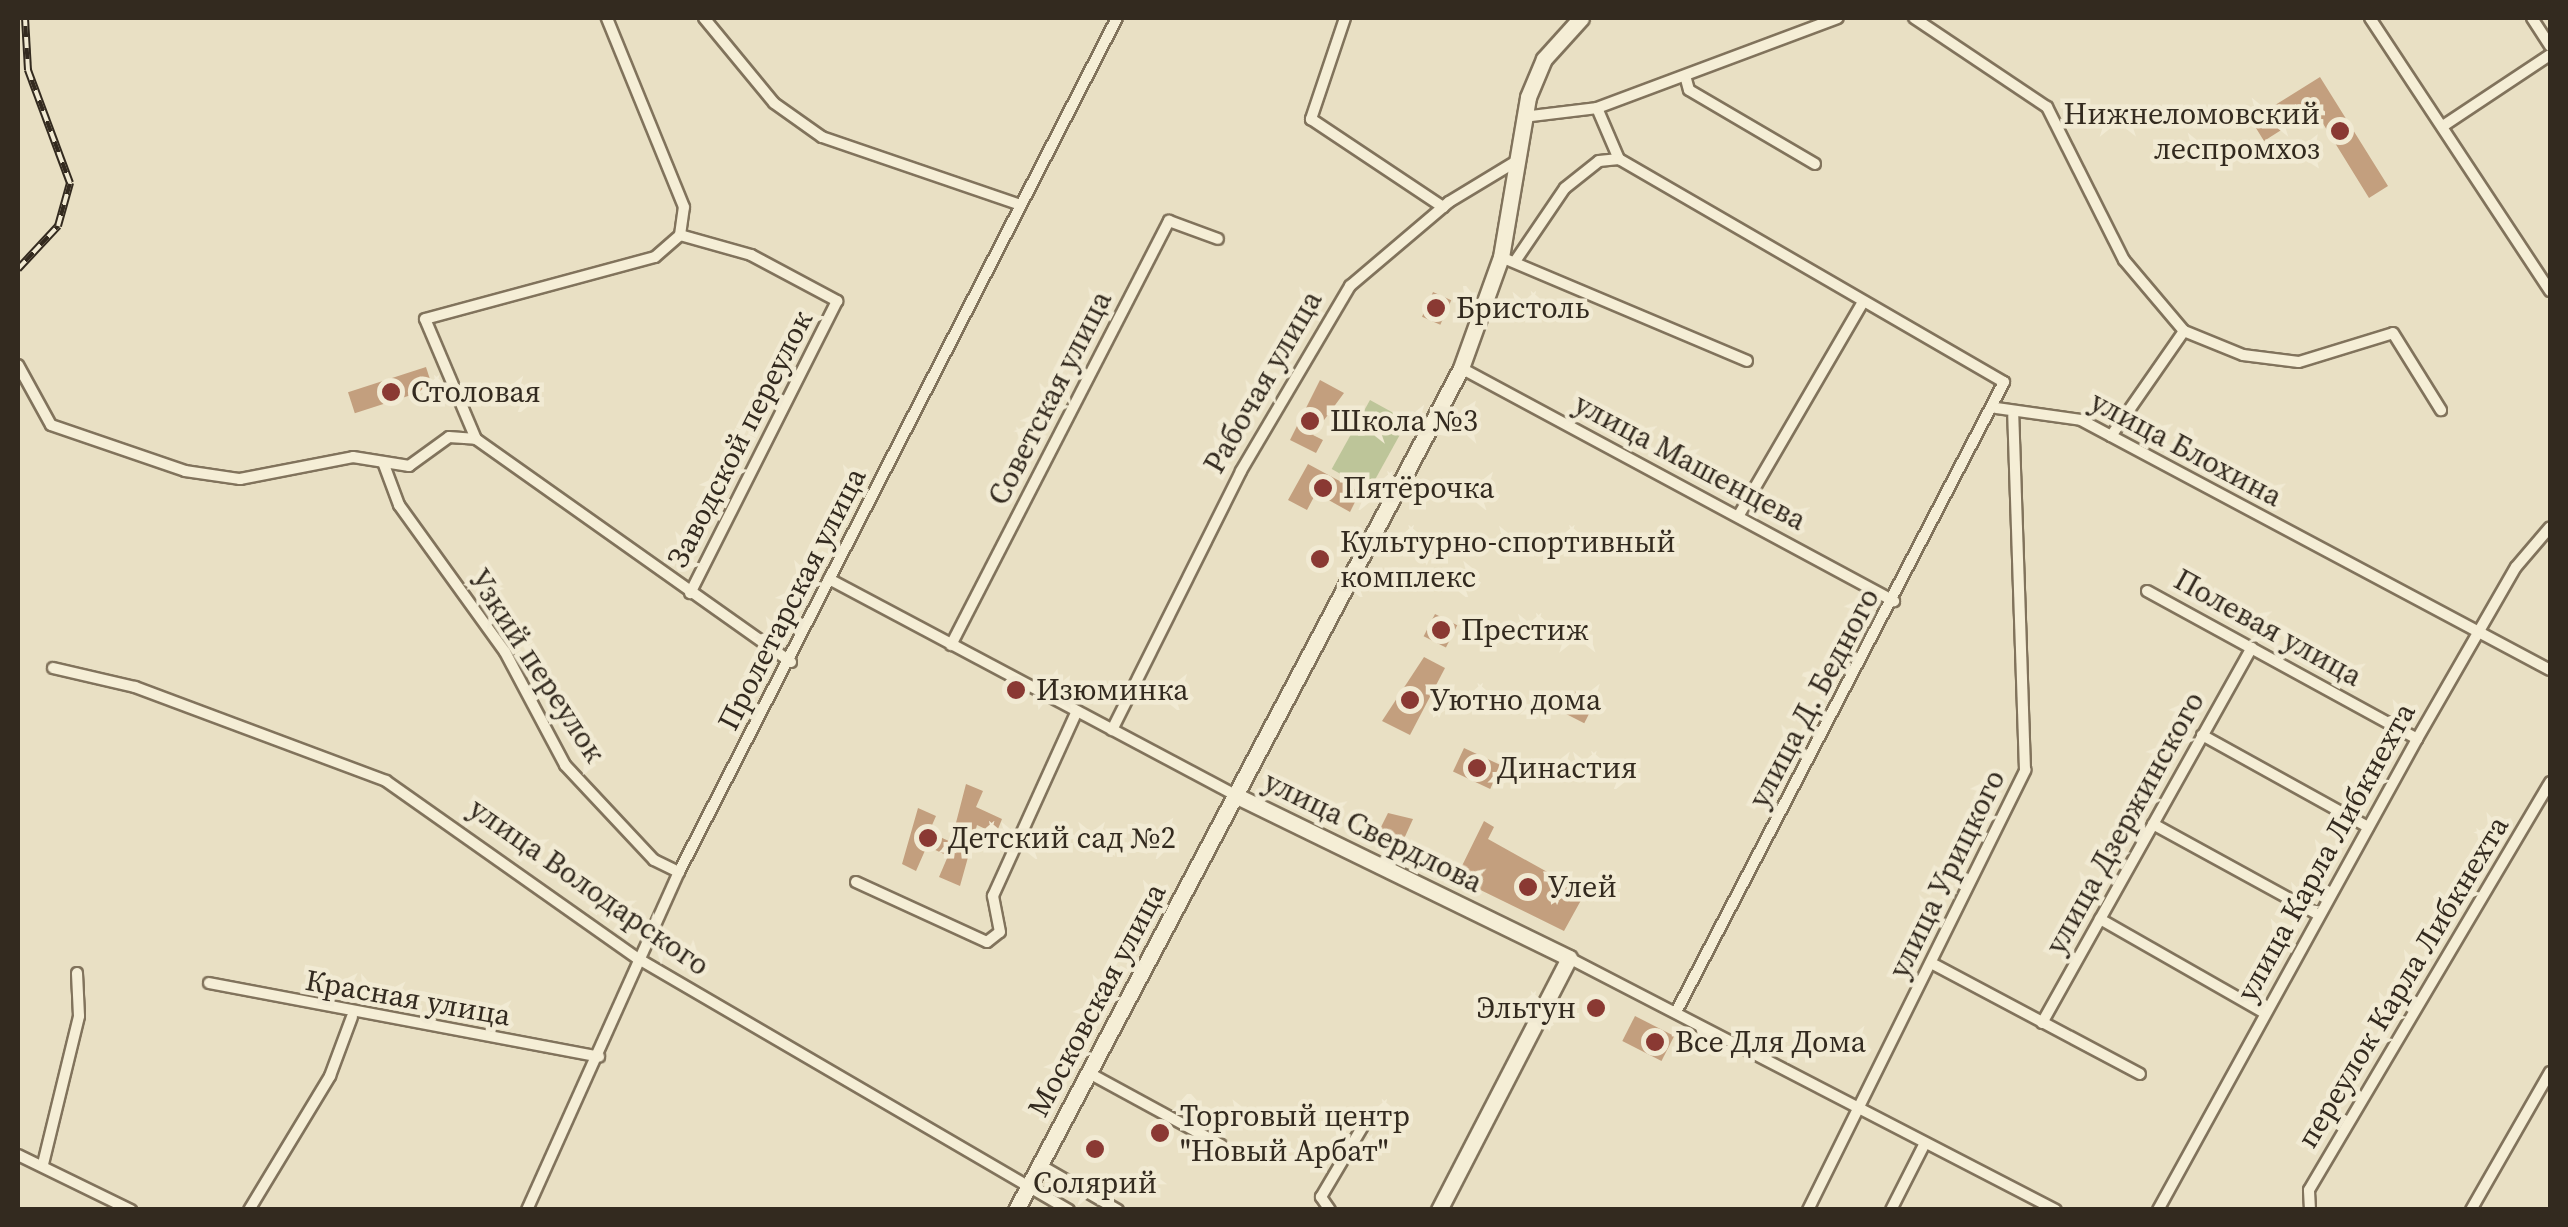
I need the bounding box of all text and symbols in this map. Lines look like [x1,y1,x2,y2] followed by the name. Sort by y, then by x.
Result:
[2064,96,2320,166] place label: Нижнеломовский леспромхоз
[2329,120,2351,142] marker: Нижнеломовский леспромхоз
[1196,284,1330,480] street label: Рабочая улица
[981,285,1119,511] street label: Советская улица
[1456,290,1590,326] place label: Бристоль
[1425,297,1447,319] marker: Бристоль
[660,305,820,573] street label: Заводской переулок
[411,374,541,410] place label: Столовая
[380,381,402,403] marker: Столовая
[2084,383,2288,515] street label: улица Блохина
[1568,386,1812,538] street label: улица Машенцева
[1330,403,1478,439] place label: Школа №3
[1299,410,1321,432] marker: Школа №3
[710,462,874,736] street label: Пролетарская улица
[1343,470,1494,506] place label: Пятёрочка
[1312,477,1334,499] marker: Пятёрочка
[1340,524,1676,594] place label: Культурно-спортивный комплекс
[1309,548,1331,570] marker: Культурно-спортивный комплекс
[2168,562,2368,694] street label: Полевая улица
[461,563,613,769] street label: Узкий переулок
[1741,582,1887,814] street label: улица Д. Бедного
[1461,612,1589,648] place label: Престиж
[1430,619,1452,641] marker: Престиж
[1036,672,1189,708] place label: Изюминка
[1005,679,1027,701] marker: Изюминка
[1430,682,1601,718] place label: Уютно дома
[2038,686,2212,960] street label: улица Дзержинского
[1399,689,1421,711] marker: Уютно дома
[2229,697,2423,1007] street label: улица Карла Либкнехта
[1497,750,1637,786] place label: Династия
[1466,757,1488,779] marker: Династия
[1258,763,1488,901] street label: улица Свердлова
[1881,764,2013,984] street label: улица Урицкого
[462,790,716,984] street label: улица Володарского
[2289,809,2517,1155] street label: переулок Карла Либкнехта
[948,820,1176,856] place label: Детский сад №2
[917,827,939,849] marker: Детский сад №2
[1548,869,1617,905] place label: Улей
[1517,876,1539,898] marker: Улей
[1020,877,1174,1123] street label: Московская улица
[303,962,513,1034] street label: Красная улица
[1477,990,1576,1026] place label: Эльтун
[1585,997,1607,1019] marker: Эльтун
[1675,1024,1866,1060] place label: Все Для Дома
[1644,1031,1666,1053] marker: Все Для Дома
[1180,1098,1410,1168] place label: Торговый центр "Новый Арбат"
[1149,1122,1171,1144] marker: Торговый центр "Новый Арбат"
[1084,1138,1106,1160] marker: Солярий
[1033,1165,1157,1201] place label: Солярий

